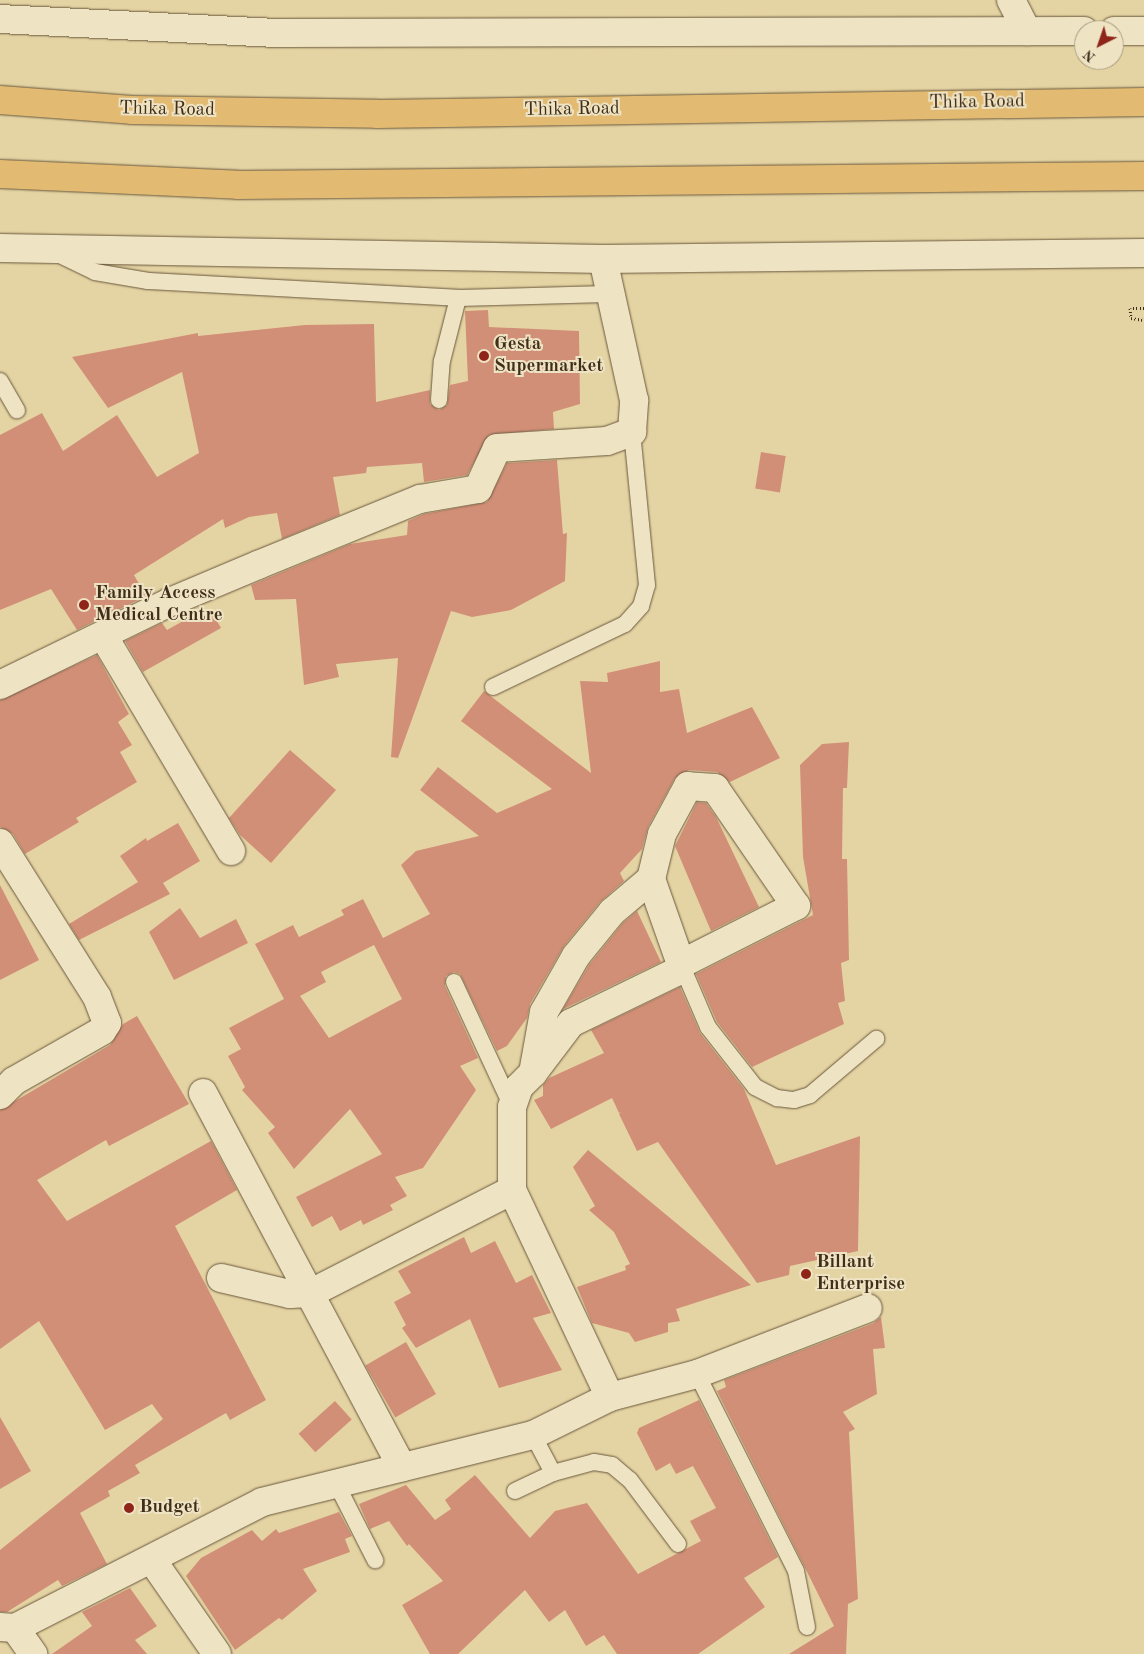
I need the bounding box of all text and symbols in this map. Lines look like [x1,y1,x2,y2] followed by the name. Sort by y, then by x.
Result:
[1074,20,1124,70] north arrow
[1081,47,1098,64] text: N
[929,91,1025,115] street label: Thika Road
[119,98,215,122] street label: Thika Road
[524,98,620,122] street label: Thika Road
[494,334,603,378] place label: Gesta Supermarket
[478,350,490,362] marker: Gesta Supermarket
[95,583,223,627] place label: Family Access Medical Centre
[77,598,91,612] marker: Family Access Medical Centre
[816,1252,905,1296] place label: Billant Enterprise
[800,1268,812,1280] marker: Billant Enterprise
[139,1497,200,1519] place label: Budget
[123,1502,135,1514] marker: Budget

